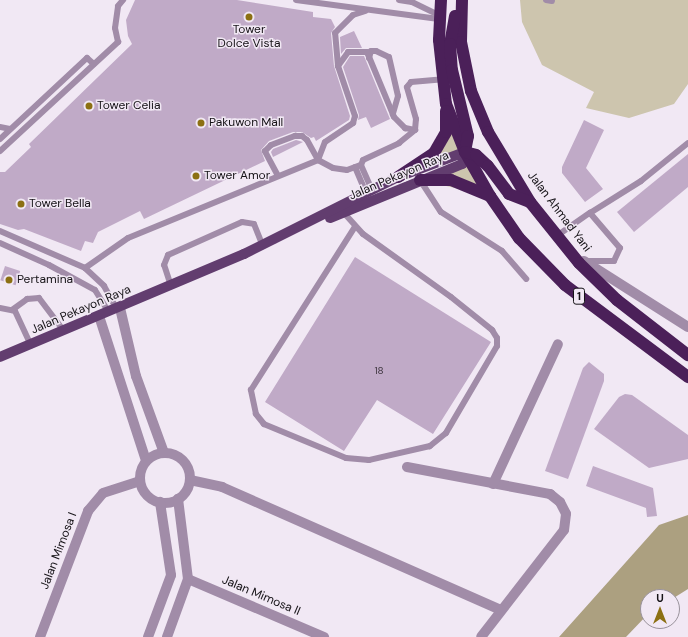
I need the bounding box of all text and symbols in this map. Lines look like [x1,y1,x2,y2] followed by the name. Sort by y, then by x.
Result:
[244,12,254,22] marker: Tower Dolce Vista
[218,23,280,51] place label: Tower Dolce Vista
[97,99,160,113] place label: Tower Celia
[84,101,94,111] marker: Tower Celia
[209,116,283,130] place label: Pakuwon Mall
[196,118,206,128] marker: Pakuwon Mall
[347,148,451,204] street label: Jalan Pekayon Raya
[204,169,270,183] place label: Tower Amor
[524,169,594,255] street label: Jalan Ahmad Yani
[191,171,201,181] marker: Tower Amor
[29,197,91,211] place label: Tower Bella
[16,199,26,209] marker: Tower Bella
[17,273,73,287] place label: Pertamina
[4,275,14,285] marker: Pertamina
[29,282,133,338] street label: Jalan Pekayon Raya
[572,287,586,305] road number: 1
[374,365,384,377] house number: 18
[38,511,80,591] street label: Jalan Mimosa I
[220,573,302,619] street label: Jalan Mimosa II
[640,589,680,629] north arrow
[656,591,664,605] text: U

